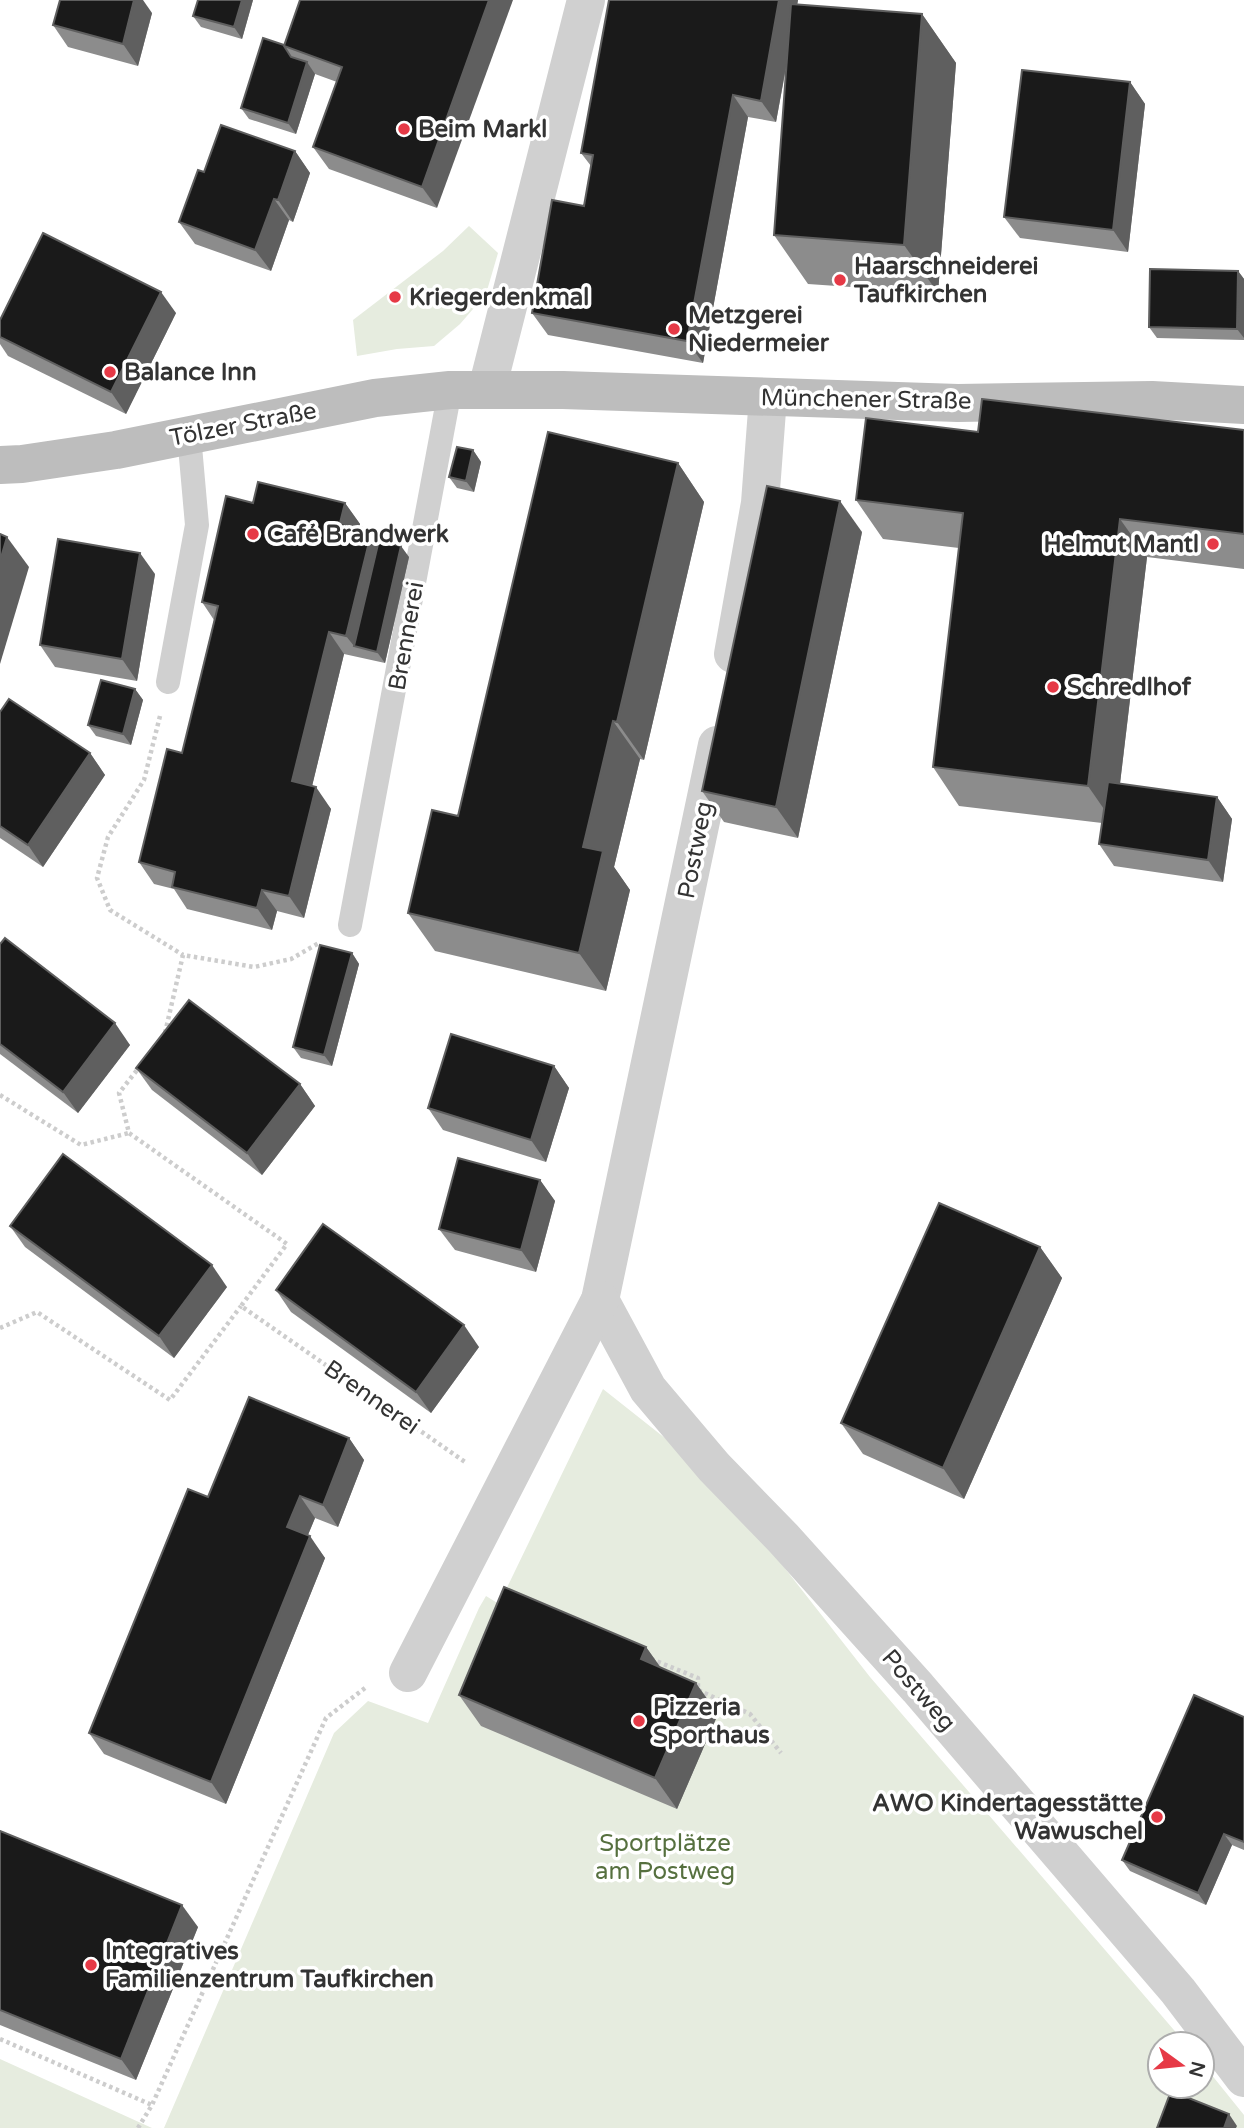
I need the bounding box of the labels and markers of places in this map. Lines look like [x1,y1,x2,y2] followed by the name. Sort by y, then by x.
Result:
[418,115,547,144] place label: Beim Markl
[396,121,412,137] marker: Beim Markl
[853,252,1039,309] place label: Haarschneiderei Taufkirchen
[832,272,848,288] marker: Haarschneiderei Taufkirchen
[409,283,589,312] place label: Kriegerdenkmal
[387,289,403,305] marker: Kriegerdenkmal
[688,301,830,358] place label: Metzgerei Niedermeier
[666,321,682,337] marker: Metzgerei Niedermeier
[124,358,257,387] place label: Balance Inn
[102,364,118,380] marker: Balance Inn
[267,520,449,549] place label: Café Brandwerk
[245,526,261,542] marker: Café Brandwerk
[1044,530,1199,559] place label: Helmut Mantl
[1205,536,1221,552] marker: Helmut Mantl
[1067,673,1192,702] place label: Schredlhof
[1045,679,1061,695] marker: Schredlhof
[653,1693,770,1750] place label: Pizzeria Sporthaus
[631,1713,647,1729] marker: Pizzeria Sporthaus
[872,1789,1143,1846] place label: AWO Kindertagesstätte Wawuschel
[1149,1809,1165,1825] marker: AWO Kindertagesstätte Wawuschel
[105,1937,434,1994] place label: Integratives Familienzentrum Taufkirchen
[83,1957,99,1973] marker: Integratives Familienzentrum Taufkirchen

